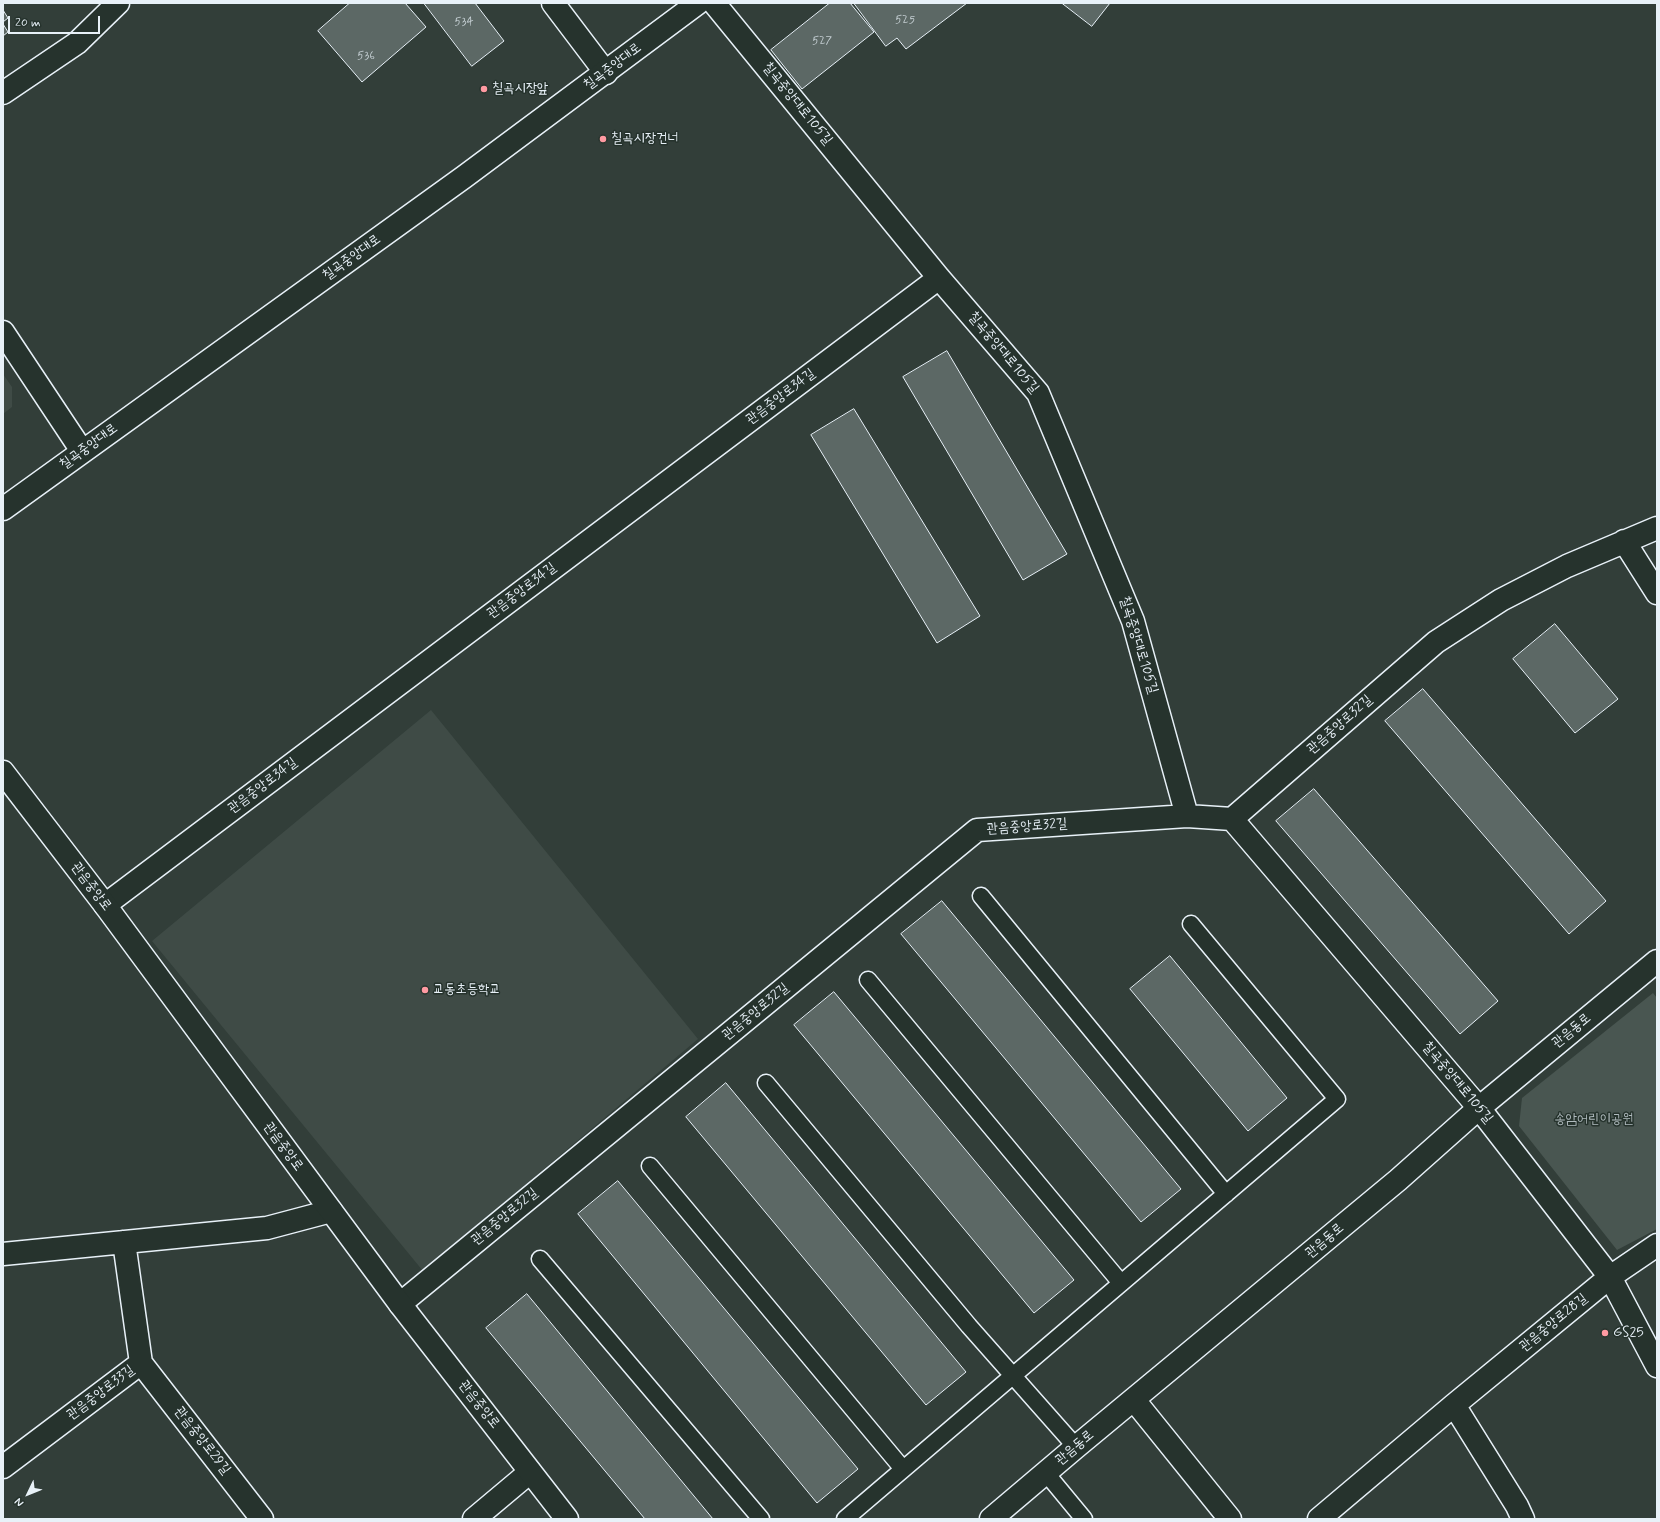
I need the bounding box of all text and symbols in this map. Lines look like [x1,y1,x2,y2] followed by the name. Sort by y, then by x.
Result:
[10,8,102,34] scale bar
[895,13,915,27] house number: 525
[15,15,41,31] text: 20 m
[454,15,474,29] house number: 534
[812,34,832,48] house number: 527
[581,40,645,94] street label: 칠곡중앙대로
[357,49,375,63] house number: 536
[759,59,835,149] street label: 칠곡중앙대로105길
[492,81,548,97] place label: 칠곡시장앞
[479,84,489,94] marker: 칠곡시장앞
[611,131,679,147] place label: 칠곡시장건너
[598,134,608,144] marker: 칠곡시장건너
[320,231,384,285] street label: 칠곡중앙대로
[964,309,1042,397] street label: 칠곡중앙대로105길
[743,366,819,428] street label: 관음중앙로34길
[57,420,121,474] street label: 칠곡중앙대로
[484,560,560,622] street label: 관음중앙로34길
[1115,594,1161,696] street label: 칠곡중앙대로105길
[1304,692,1376,758] street label: 관음중앙로32길
[225,755,301,817] street label: 관음중앙로34길
[986,816,1068,838] street label: 관음중앙로32길
[67,859,115,915] street label: 관음중앙로
[719,980,793,1044] street label: 관음중앙로32길
[433,982,501,998] place label: 교동초등학교
[420,985,430,995] marker: 교동초등학교
[1549,1010,1595,1052] street label: 관음동로
[1418,1039,1496,1127] street label: 칠곡중앙대로105길
[1555,1112,1633,1128] park label: 송암어린이공원
[260,1119,306,1175] street label: 관음중앙로
[468,1185,542,1249] street label: 관음중앙로32길
[1302,1220,1348,1262] street label: 관음동로
[1517,1291,1591,1355] street label: 관음중앙로28길
[1613,1325,1644,1341] place label: GS25
[1600,1328,1610,1338] marker: GS25
[64,1362,138,1424] street label: 관음중앙로33길
[455,1378,503,1432] street label: 관음중앙로
[170,1404,234,1478] street label: 관음중앙로29길
[1052,1427,1098,1469] street label: 관음동로
[8,1474,48,1514] north arrow
[12,1495,27,1510] text: N

